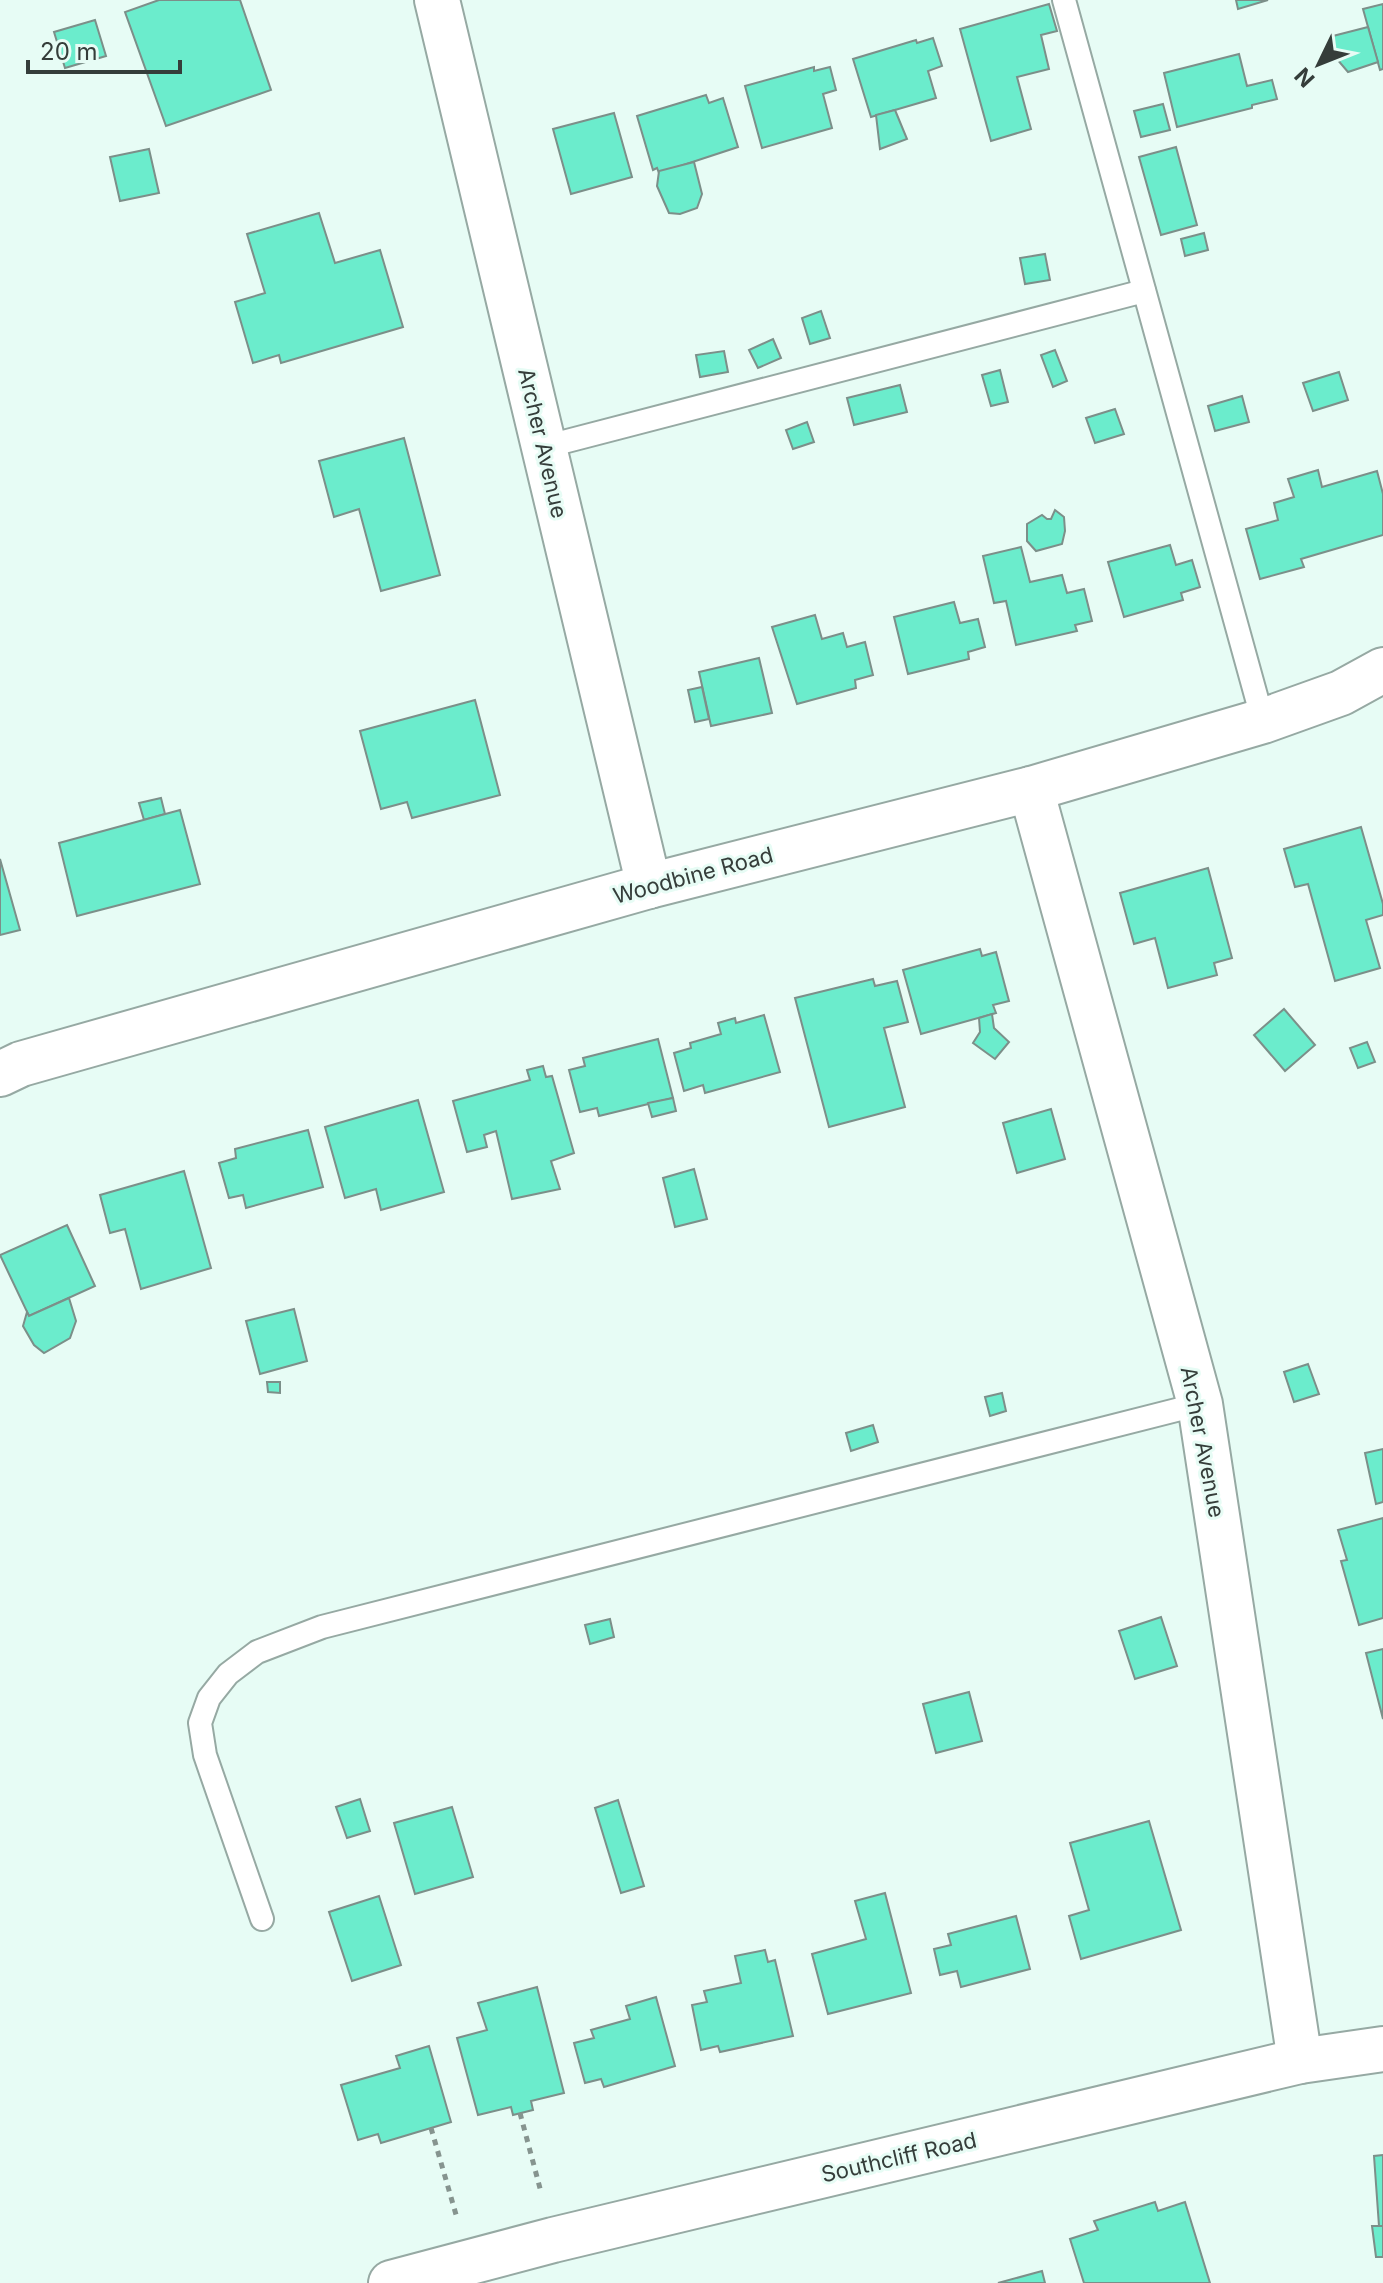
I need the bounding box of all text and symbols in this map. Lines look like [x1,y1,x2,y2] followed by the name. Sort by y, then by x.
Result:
[28,24,180,74] scale bar
[1279,24,1359,104] north arrow
[40,37,98,66] text: 20 m
[1289,63,1320,93] text: N
[513,365,573,521] street label: Archer Avenue
[610,841,776,909] street label: Woodbine Road
[1176,1364,1230,1520] street label: Archer Avenue
[819,2127,979,2187] street label: Southcliff Road

